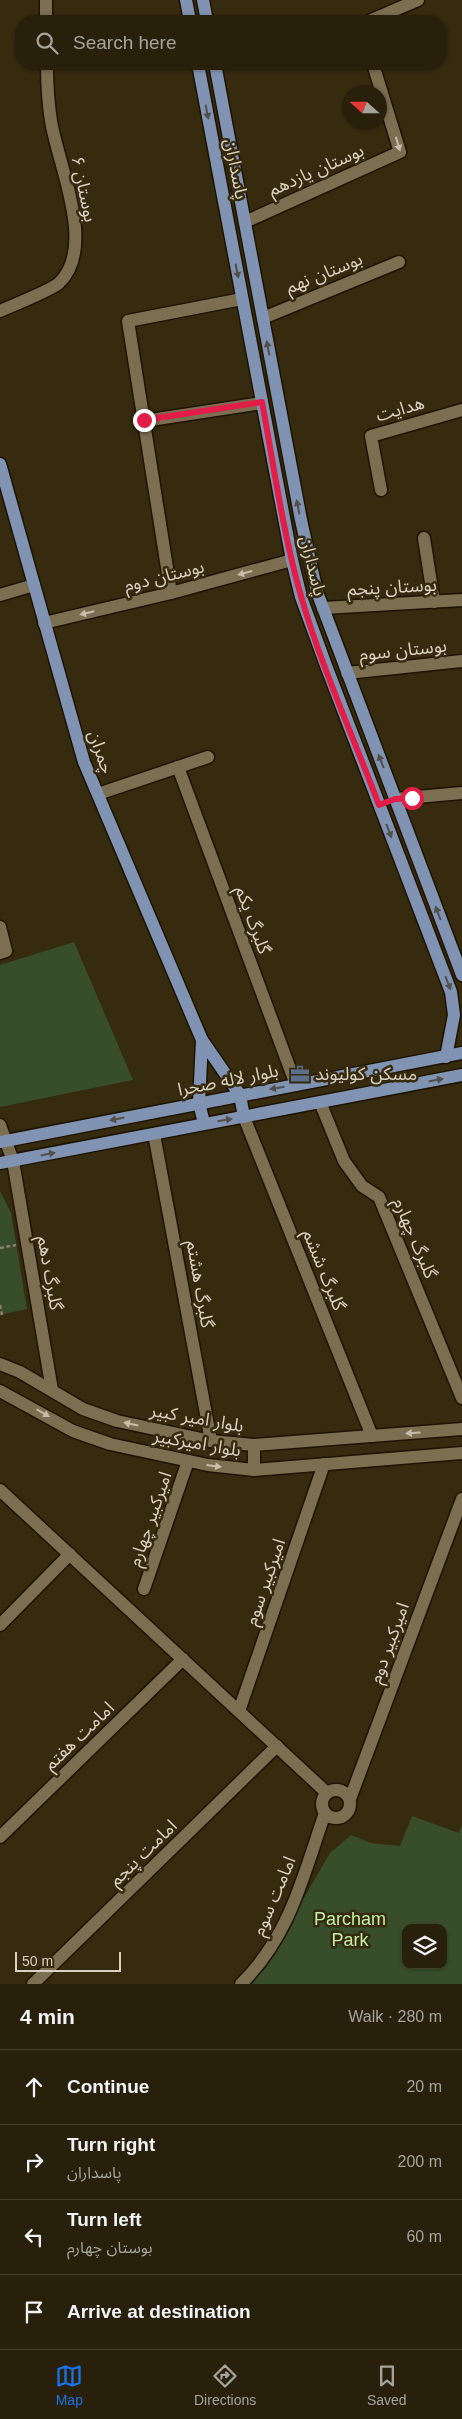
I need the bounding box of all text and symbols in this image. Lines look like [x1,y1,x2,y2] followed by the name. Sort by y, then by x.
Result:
[15,15,447,70] search box
[33,29,61,57] icon: search
[73,32,177,53] text: Search here
[342,85,387,130] north arrow
[203,104,211,119] one-way arrow
[394,136,402,151] one-way arrow
[219,137,252,201] street label: پاسداران
[265,140,368,203] street label: بوستان یازدهم
[66,154,101,224] street label: بوستان ۶
[283,249,366,300] street label: بوستان نهم
[233,264,241,279] one-way arrow
[264,339,272,355] one-way arrow
[374,393,426,425] street label: هدایت
[133,409,156,432] route end
[294,499,302,515] one-way arrow
[295,534,330,598] street label: پاسداران
[122,556,207,600] street label: بوستان دوم
[237,569,253,577] one-way arrow
[347,575,438,602] street label: بوستان پنجم
[80,609,95,617] one-way arrow
[358,635,448,669] street label: بوستان سوم
[83,728,118,777] street label: چمران
[377,753,385,768] one-way arrow
[401,787,424,810] route start
[386,824,394,839] one-way arrow
[229,883,275,958] street label: گلبرگ یکم
[434,906,442,920] one-way arrow
[444,976,452,990] one-way arrow
[176,1060,280,1101] street label: بلوار لاله صحرا
[289,1063,311,1085] office icon: مسکن کولیوند
[315,1064,417,1085] place label: مسکن کولیوند
[428,1076,443,1084] one-way arrow
[268,1085,284,1093] one-way arrow
[109,1115,125,1123] one-way arrow
[217,1115,233,1123] one-way arrow
[40,1150,56,1158] one-way arrow
[385,1195,441,1283] street label: گلبرگ چهارم
[296,1227,350,1315] street label: گلبرگ ششم
[31,1234,66,1313] street label: گلبرگ دهم
[180,1239,218,1330] street label: گلبرگ هشتم
[148,1400,245,1437] street label: بلوار امیر کبیر
[36,1409,50,1418] one-way arrow
[123,1420,138,1428] one-way arrow
[150,1425,243,1462] street label: بلوار امیرکبیر
[405,1429,421,1437] one-way arrow
[206,1462,222,1470] one-way arrow
[124,1469,179,1570] street label: امیرکبیر چهارم
[241,1536,293,1629] street label: امیرکبیر سوم
[365,1600,417,1688] street label: امیرکبیر دوم
[40,1698,120,1776] street label: امامت هفتم
[105,1816,183,1892] street label: امامت پنجم
[248,1853,303,1940] street label: امامت سوم
[314,1909,386,1950] park label: Parcham Park
[402,1924,447,1969] map controls
[402,1924,447,1969] button: layers
[15,1949,121,1972] scale bar
[22,1953,53,1969] text: 50 m
[20,2005,75,2028] text: 4 min
[348,2008,442,2025] text: Walk · 280 m
[20,2073,48,2101] icon: ahead
[67,2076,149,2097] text: Continue
[406,2078,442,2095] text: 20 m
[67,2134,155,2155] text: Turn right
[20,2148,48,2176] icon: right
[398,2153,442,2170] text: 200 m
[67,2164,122,2181] text: پاسداران
[67,2209,142,2230] text: Turn left
[20,2223,48,2251] icon: left
[406,2228,442,2245] text: 60 m
[67,2239,153,2256] text: بوستان چهارم
[20,2298,48,2326] icon: arrive
[67,2301,251,2322] text: Arrive at destination
[55,2362,83,2408] tab: Map
[194,2362,256,2408] tab: Directions
[367,2362,407,2408] tab: Saved

